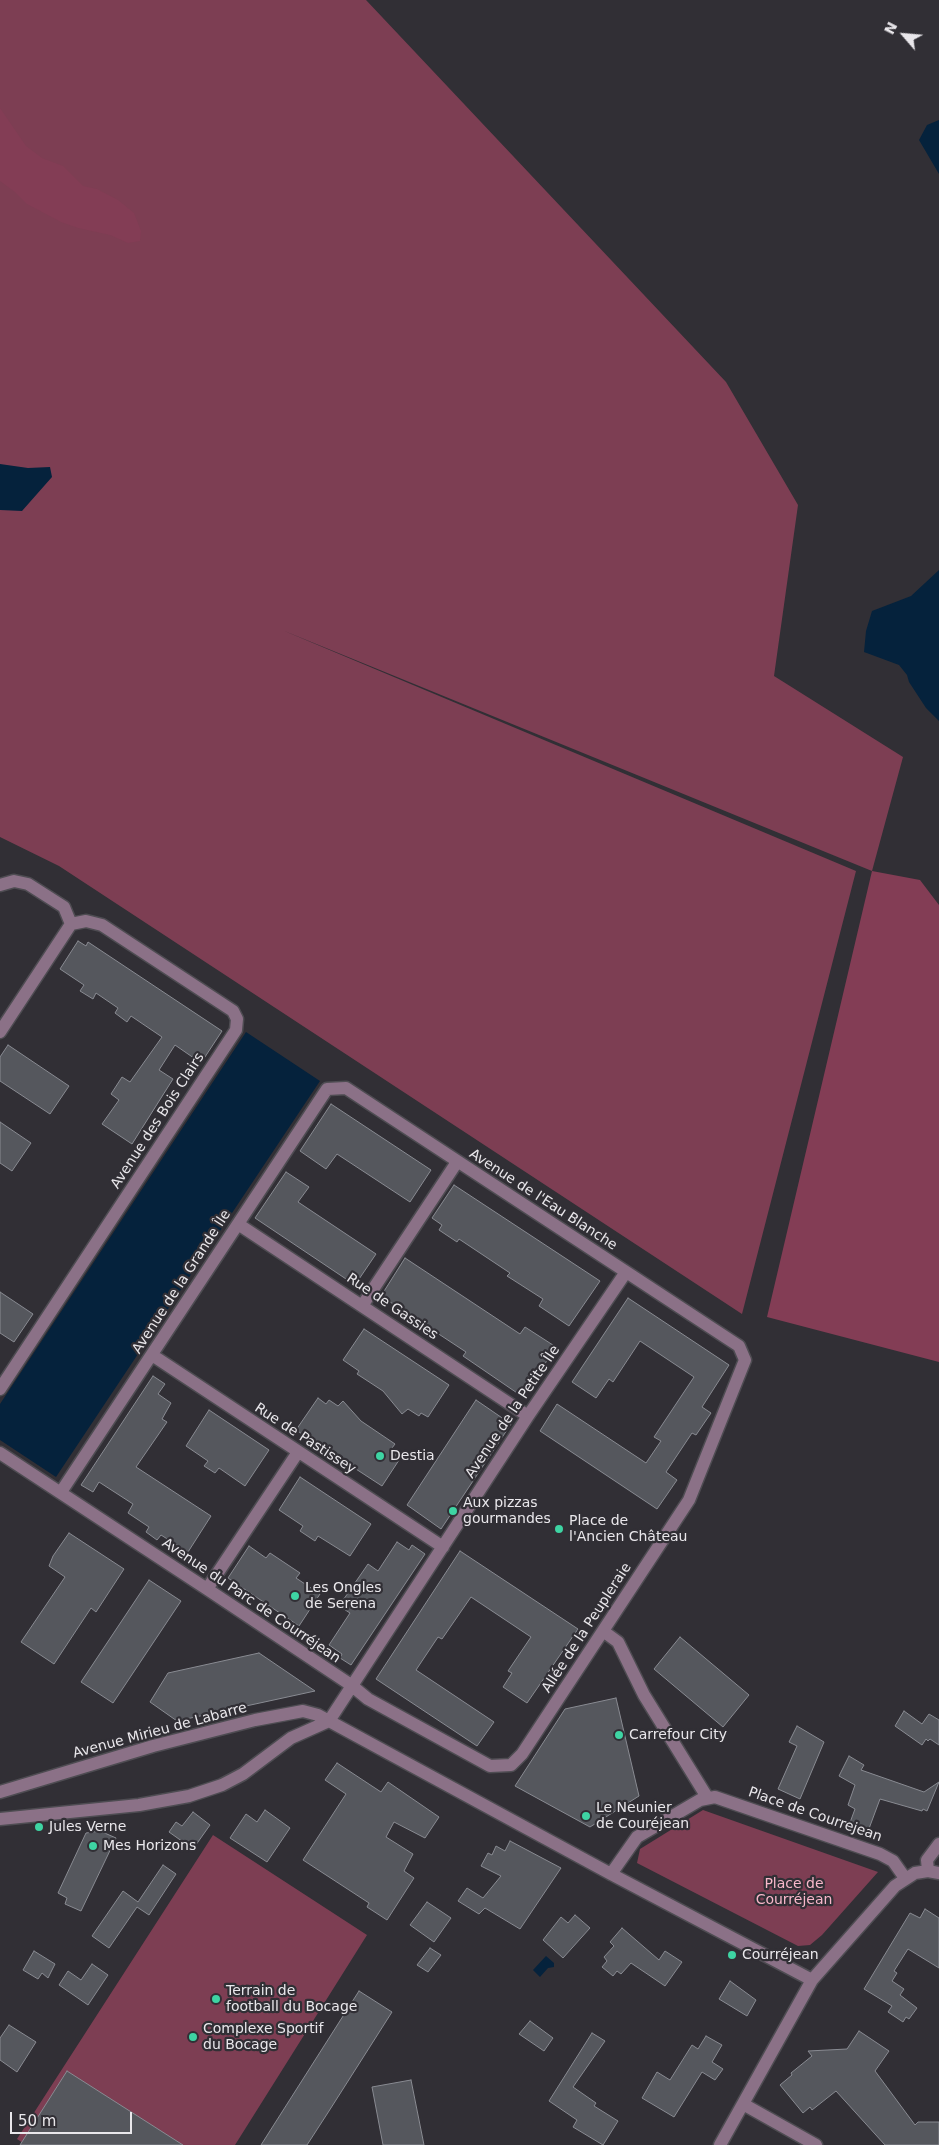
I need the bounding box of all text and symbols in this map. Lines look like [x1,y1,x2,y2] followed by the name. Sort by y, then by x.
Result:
[879,10,929,60] north arrow
[881,19,900,37] text: N
[108,1050,208,1192] street label: Avenue des Bois Clairs
[466,1146,620,1254] street label: Avenue de l'Eau Blanche
[129,1207,235,1357] street label: Avenue de la Grande Île
[343,1270,441,1344] street label: Rue de Gassies
[462,1342,564,1482] street label: Avenue de la Petite Île
[251,1400,359,1478] street label: Rue de Pastissey
[390,1448,435,1464] place label: Destia
[374,1450,386,1462] marker: Destia
[463,1495,551,1528] place label: Aux pizzas gourmandes
[447,1505,459,1517] marker: Aux pizzas gourmandes
[569,1513,687,1545] place label: Place de l'Ancien Château
[553,1523,565,1535] marker: Place de l'Ancien Château
[159,1535,343,1667] street label: Avenue du Parc de Courréjean
[539,1560,635,1696] street label: Allée de la Peupleraie
[305,1580,381,1612] place label: Les Ongles de Serena
[289,1590,301,1602] marker: Les Ongles de Serena
[71,1700,249,1762] street label: Avenue Mirieu de Labarre
[629,1727,727,1743] place label: Carrefour City
[613,1729,625,1741] marker: Carrefour City
[746,1784,884,1846] street label: Place de Courrejean
[596,1800,689,1832] place label: Le Neunier de Couréjean
[580,1810,592,1822] marker: Le Neunier de Couréjean
[49,1819,126,1835] place label: Jules Verne
[33,1821,45,1833] marker: Jules Verne
[103,1838,196,1854] place label: Mes Horizons
[87,1840,99,1852] marker: Mes Horizons
[756,1876,832,1908] park label: Place de Courréjean
[742,1947,819,1963] place label: Courréjean
[726,1949,738,1961] marker: Courréjean
[226,1983,357,2015] place label: Terrain de football du Bocage
[210,1993,222,2005] marker: Terrain de football du Bocage
[203,2021,323,2054] place label: Complexe Sportif du Bocage
[187,2031,199,2043] marker: Complexe Sportif du Bocage
[12,2102,135,2134] scale bar
[18,2112,56,2130] text: 50 m

